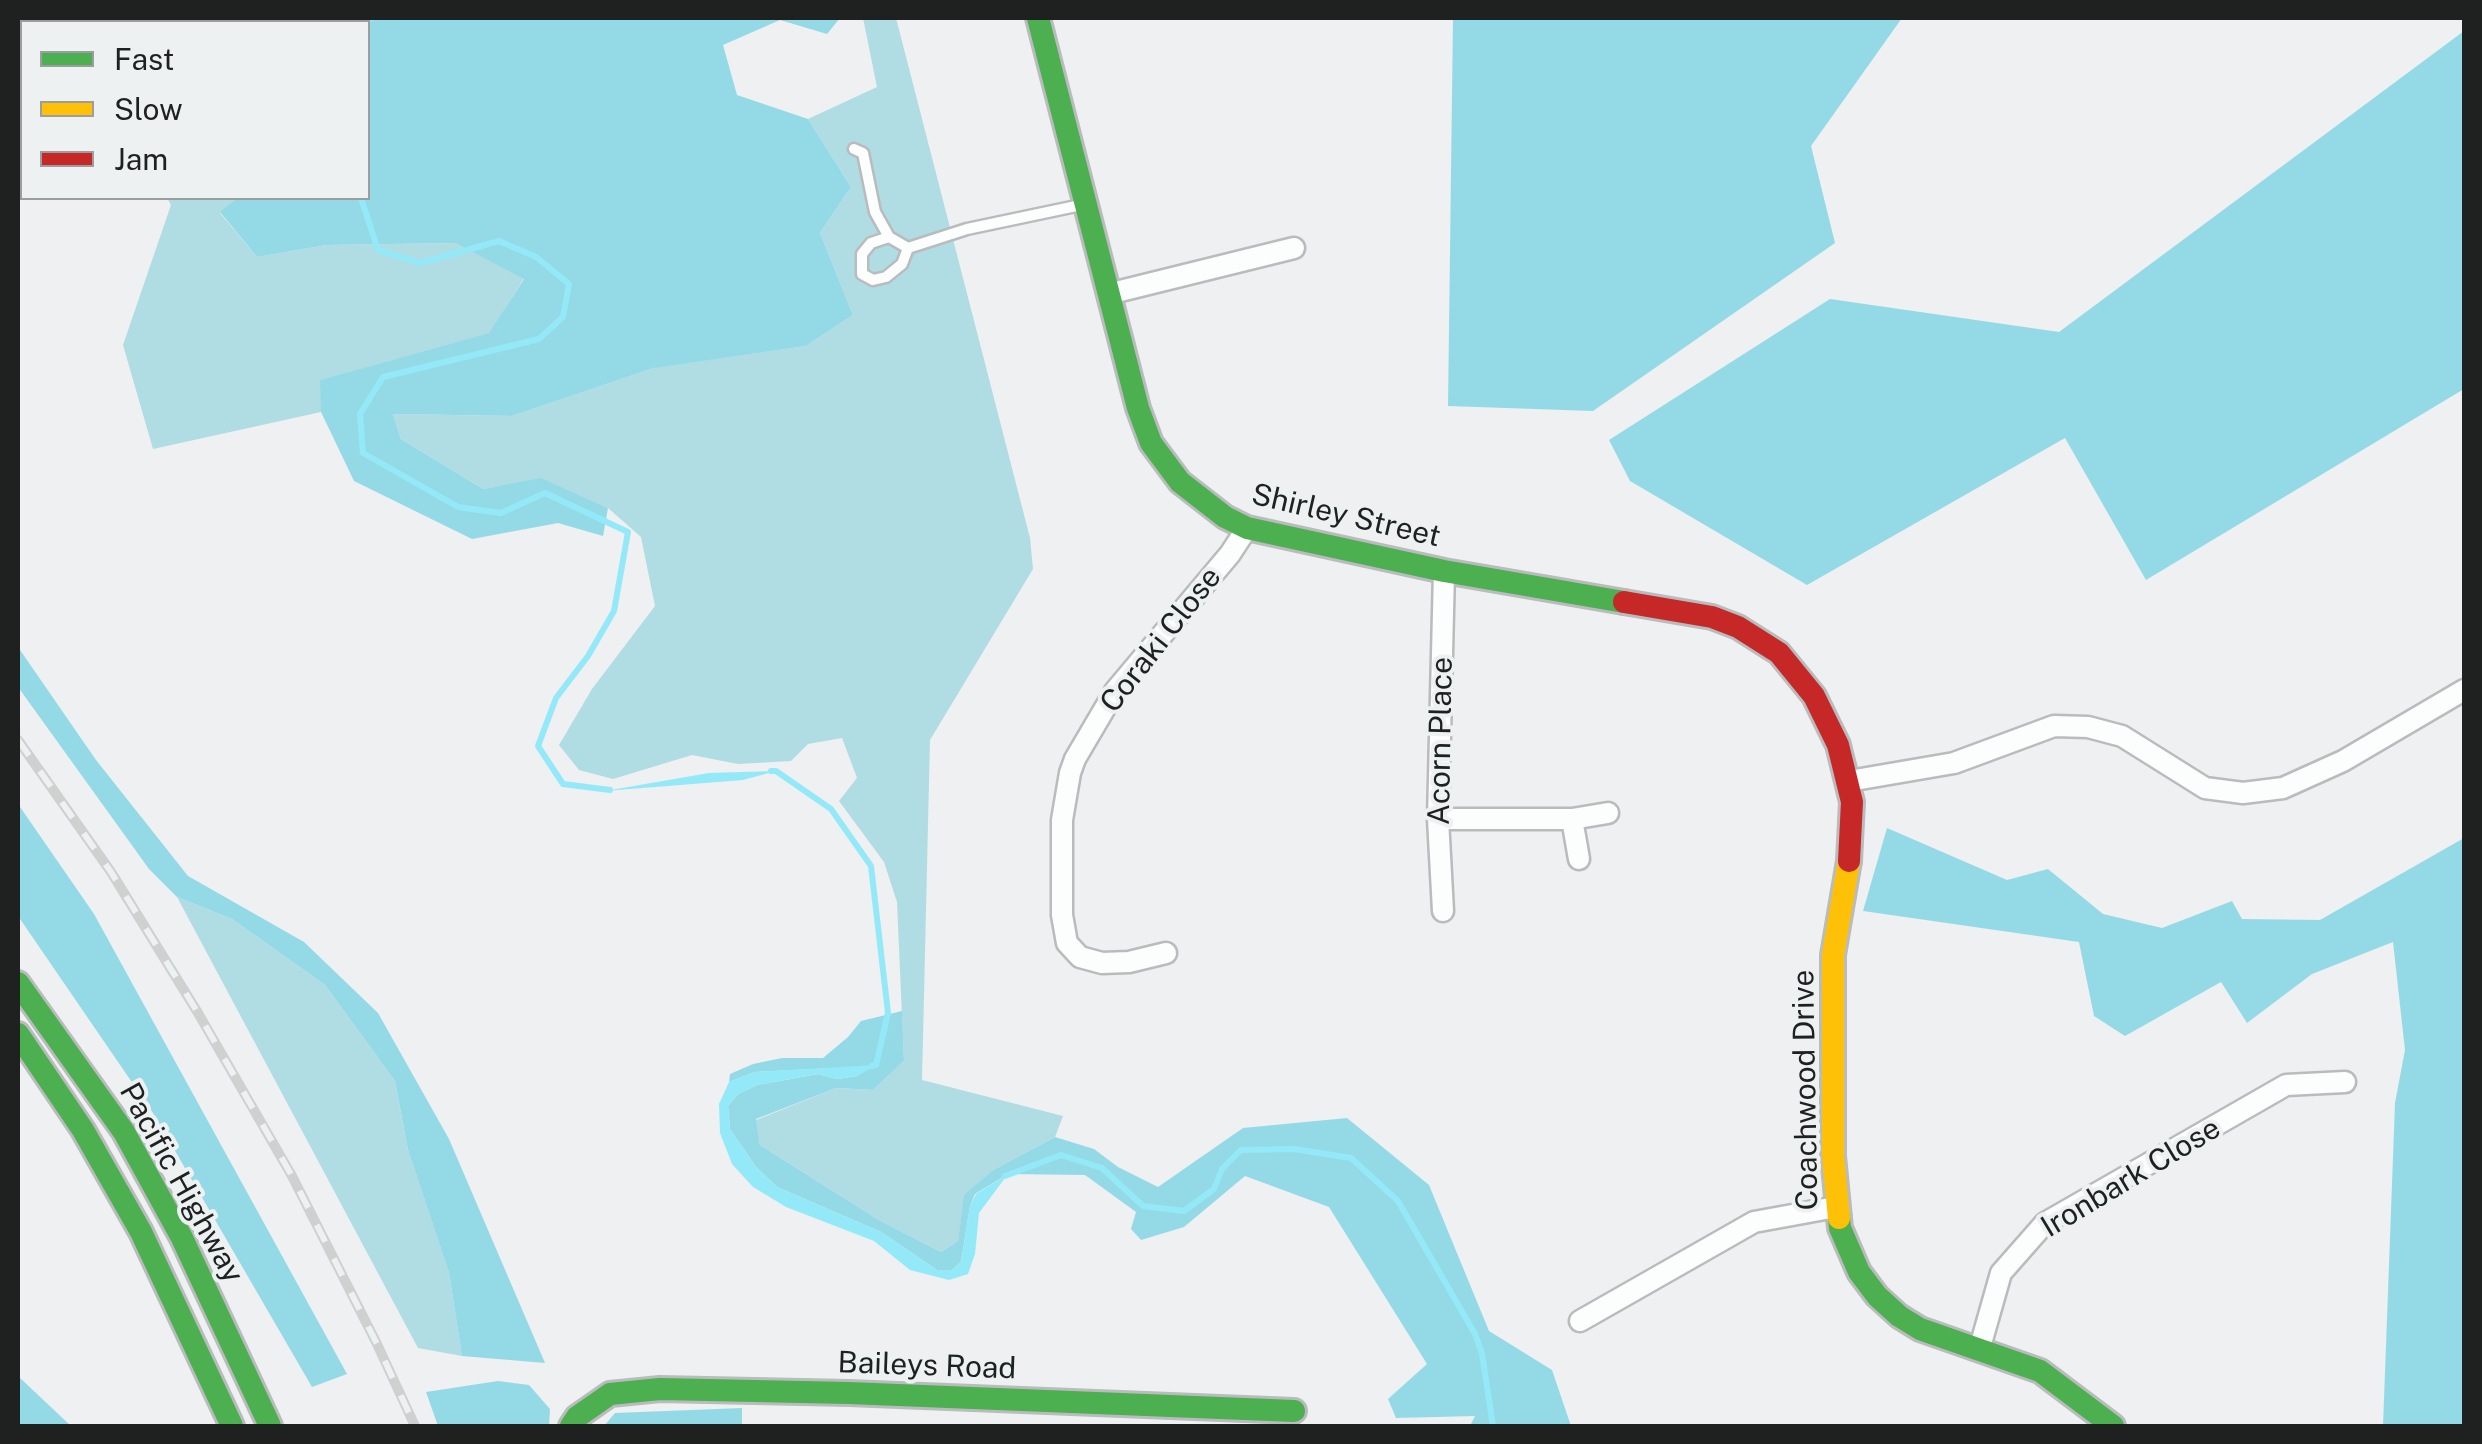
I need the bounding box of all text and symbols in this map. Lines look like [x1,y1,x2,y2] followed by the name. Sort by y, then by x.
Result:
[20,20,370,200] legend
[114,41,174,77] text: Fast
[114,91,183,127] text: Slow
[114,141,168,177] text: Jam
[1248,477,1444,555] street label: Shirley Street
[1093,560,1229,720] street label: Coraki Close
[1422,657,1460,825] street label: Acorn Place
[1786,969,1826,1211] street label: Coachwood Drive
[111,1077,251,1289] street label: Pacific Highway
[2035,1110,2227,1246] street label: Ironbark Close
[837,1345,1017,1387] street label: Baileys Road

